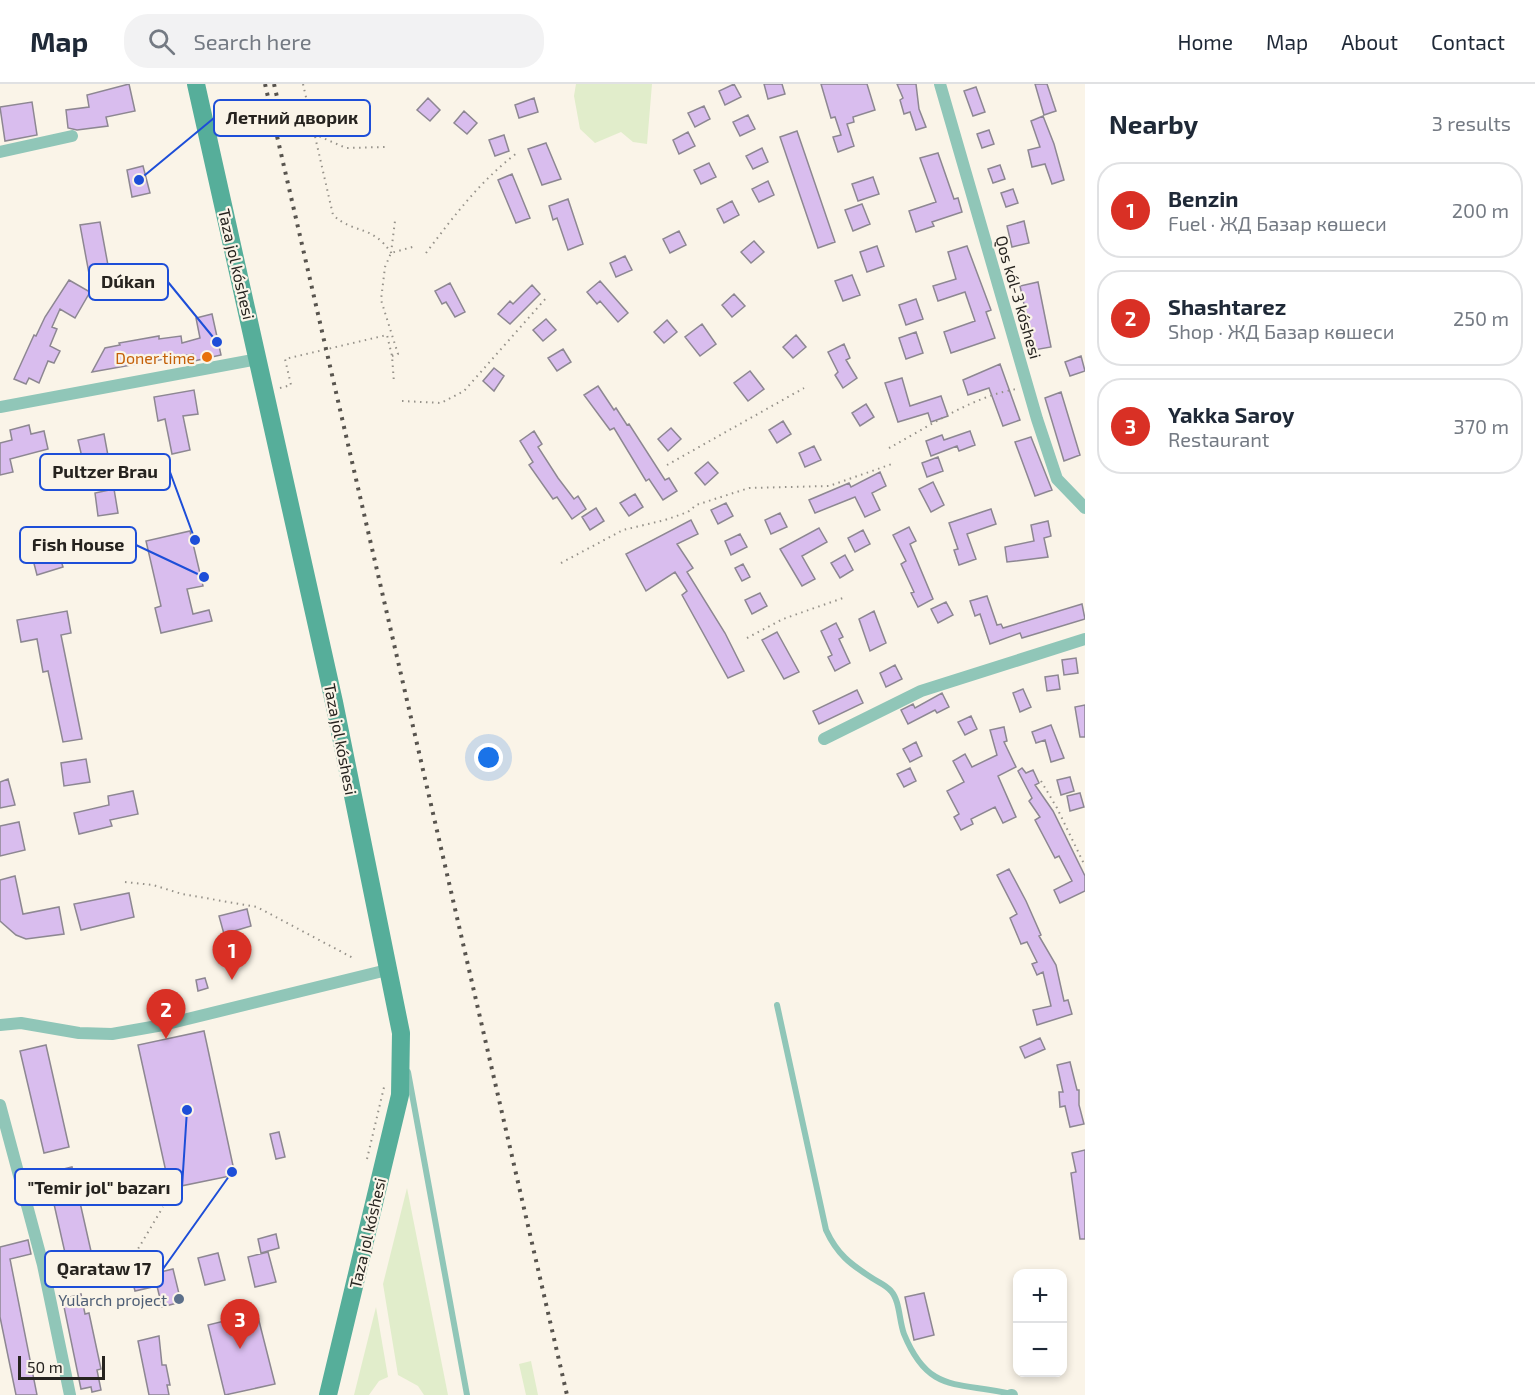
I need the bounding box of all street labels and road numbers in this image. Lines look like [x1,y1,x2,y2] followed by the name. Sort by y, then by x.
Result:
[214,207,259,322] street label: Taza jol kóshesi
[991,233,1046,361] street label: Qos kól-3 kóshesi
[320,682,361,797] street label: Taza jol kóshesi
[345,1176,390,1291] street label: Taza jol kóshesi

